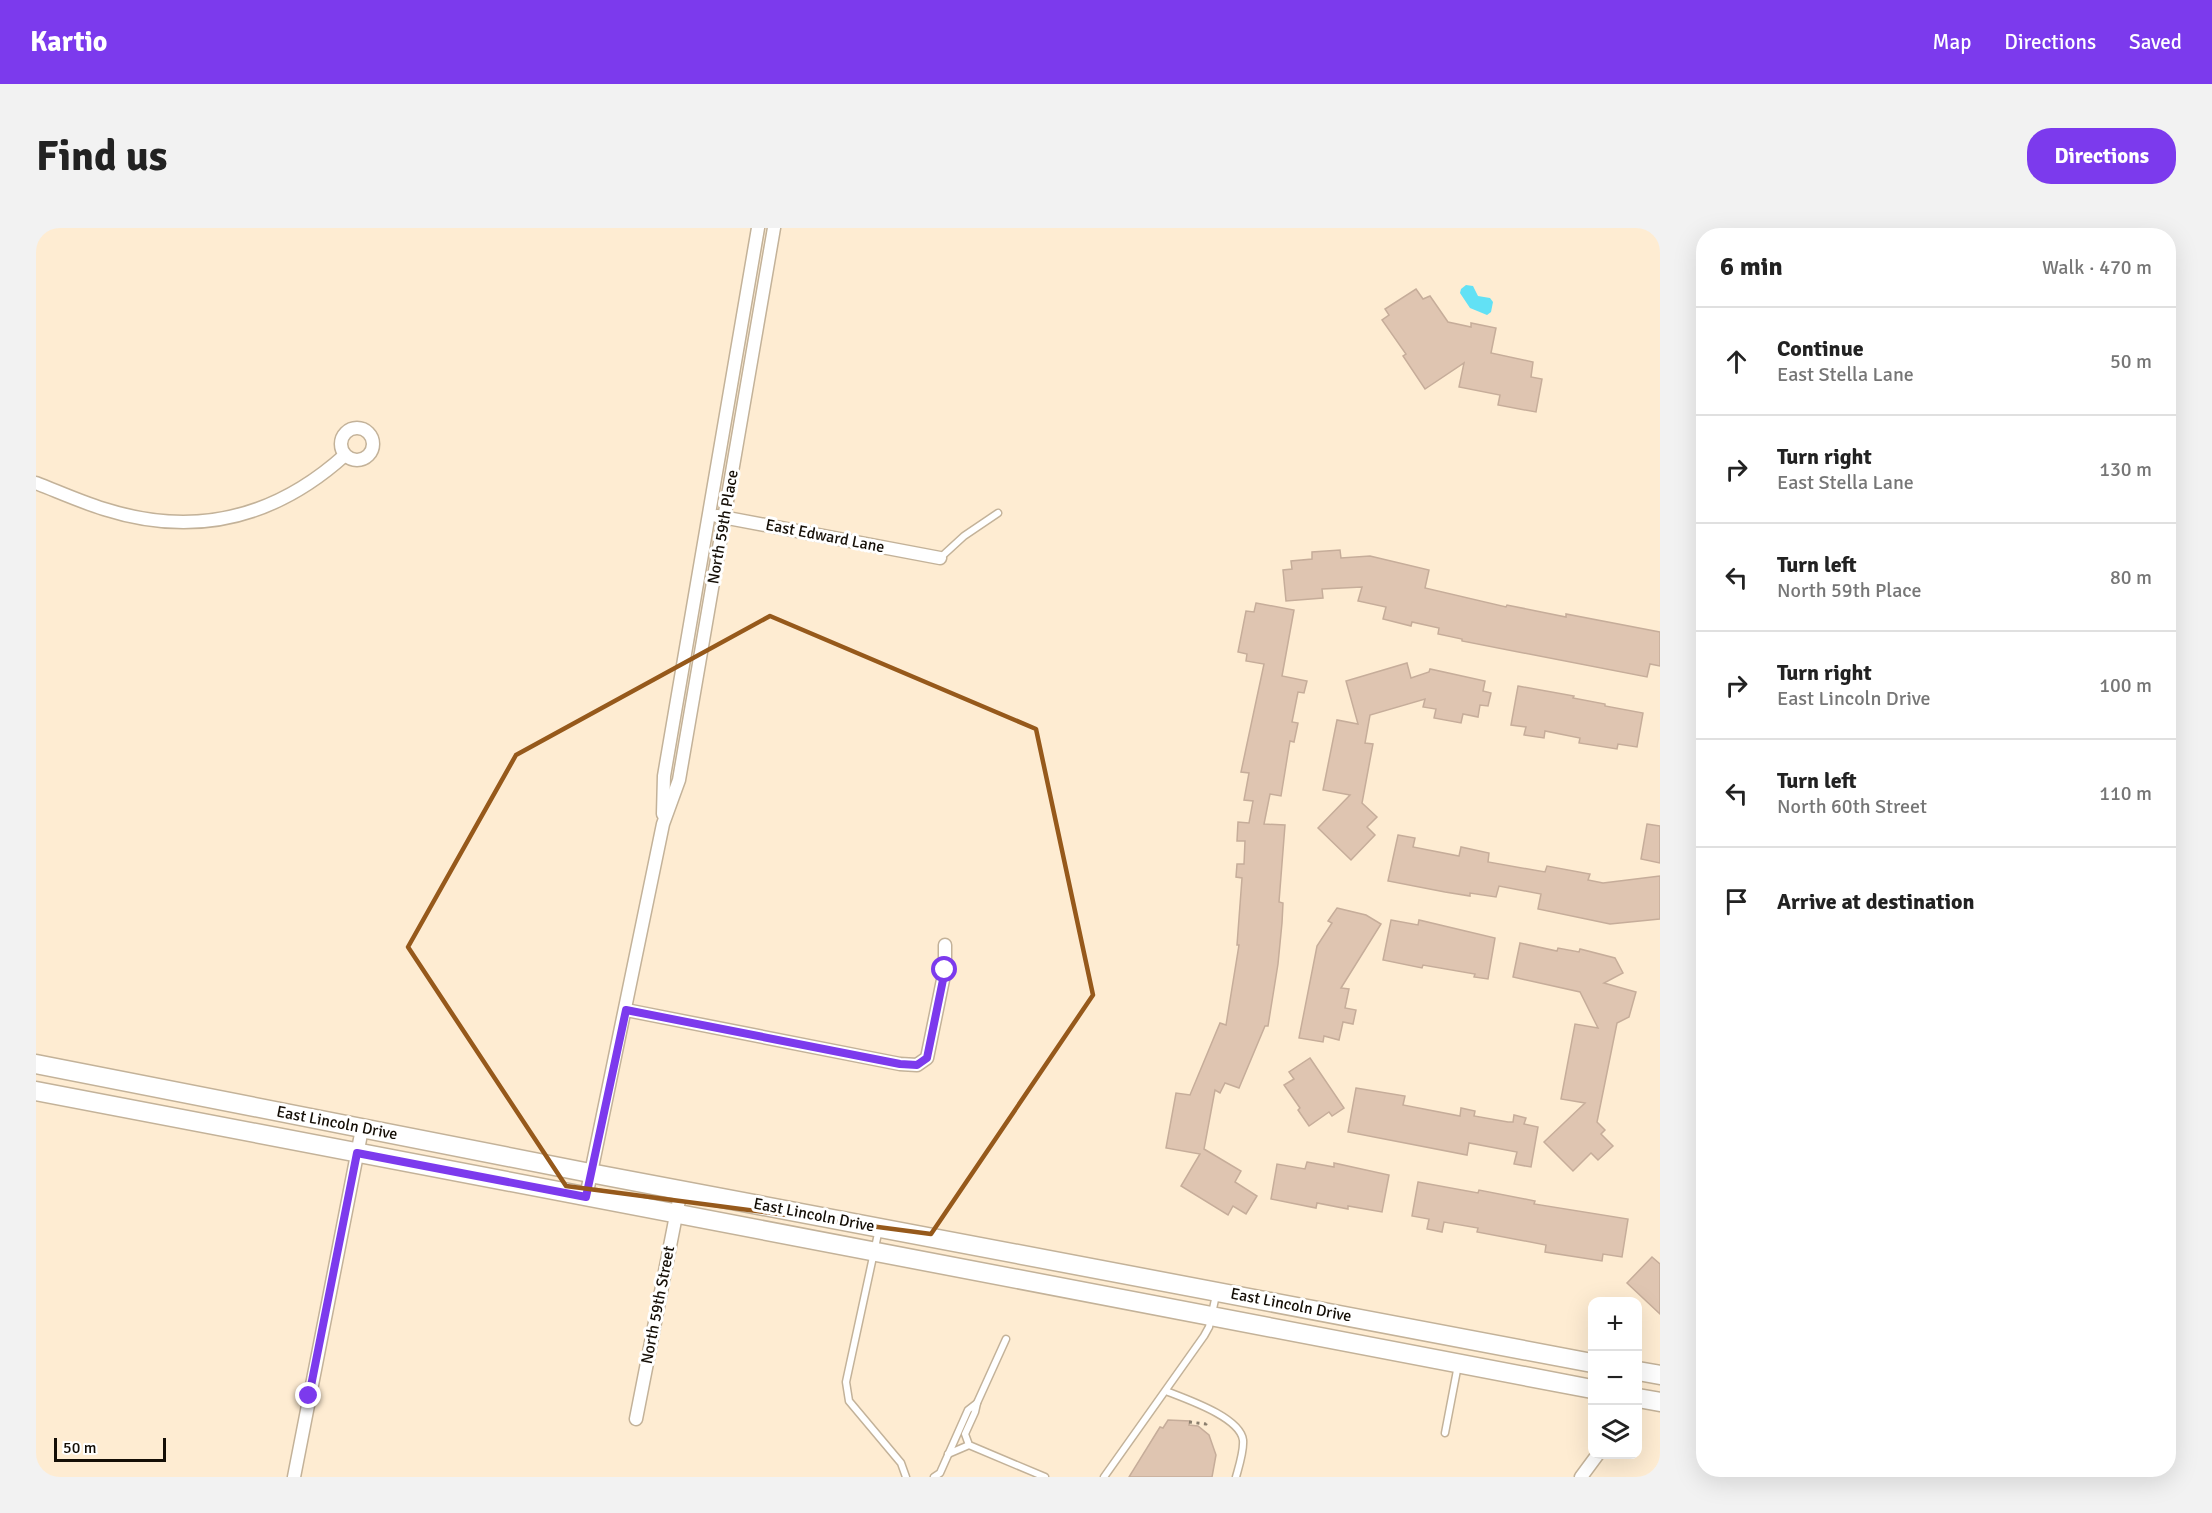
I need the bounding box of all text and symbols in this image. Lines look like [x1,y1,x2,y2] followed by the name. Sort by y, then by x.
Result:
[30,25,107,59] text: Kartio
[1933,29,1971,55] text: Map
[2004,29,2096,55] text: Directions
[2129,29,2182,55] text: Saved
[2027,128,2176,184] button: Directions
[36,131,167,182] text: Find us
[1720,251,1783,283] text: 6 min
[2042,255,2152,280] text: Walk · 470 m
[1777,335,1864,362] text: Continue
[1720,345,1753,378] icon: ahead
[2110,349,2152,374] text: 50 m
[1777,362,1914,387] text: East Stella Lane
[1777,443,1872,470] text: Turn right
[1720,453,1753,486] icon: right
[2099,457,2152,482] text: 130 m
[703,468,743,586] street label: North 59th Place
[1777,470,1914,495] text: East Stella Lane
[764,515,886,557] street label: East Edward Lane
[1777,551,1857,578] text: Turn left
[1720,561,1753,594] icon: left
[2110,565,2152,590] text: 80 m
[1777,578,1922,603] text: North 59th Place
[1777,659,1872,686] text: Turn right
[1720,669,1753,702] icon: right
[2099,673,2152,698] text: 100 m
[1777,686,1931,711] text: East Lincoln Drive
[1777,767,1857,794] text: Turn left
[1720,777,1753,810] icon: left
[2099,781,2152,806] text: 110 m
[1777,794,1927,819] text: North 60th Street
[1720,885,1753,918] icon: arrive
[1777,888,1974,915] text: Arrive at destination
[931,956,957,982] route start
[275,1101,399,1145] street label: East Lincoln Drive
[752,1193,876,1237] street label: East Lincoln Drive
[637,1244,679,1366] street label: North 59th Street
[1229,1283,1353,1327] street label: East Lincoln Drive
[1588,1297,1642,1459] map controls
[1588,1297,1642,1351] button: +
[1588,1351,1642,1405] button: −
[295,1382,321,1408] route end
[1588,1405,1642,1459] button: layers
[54,1435,166,1462] scale bar
[63,1438,97,1458] text: 50 m

